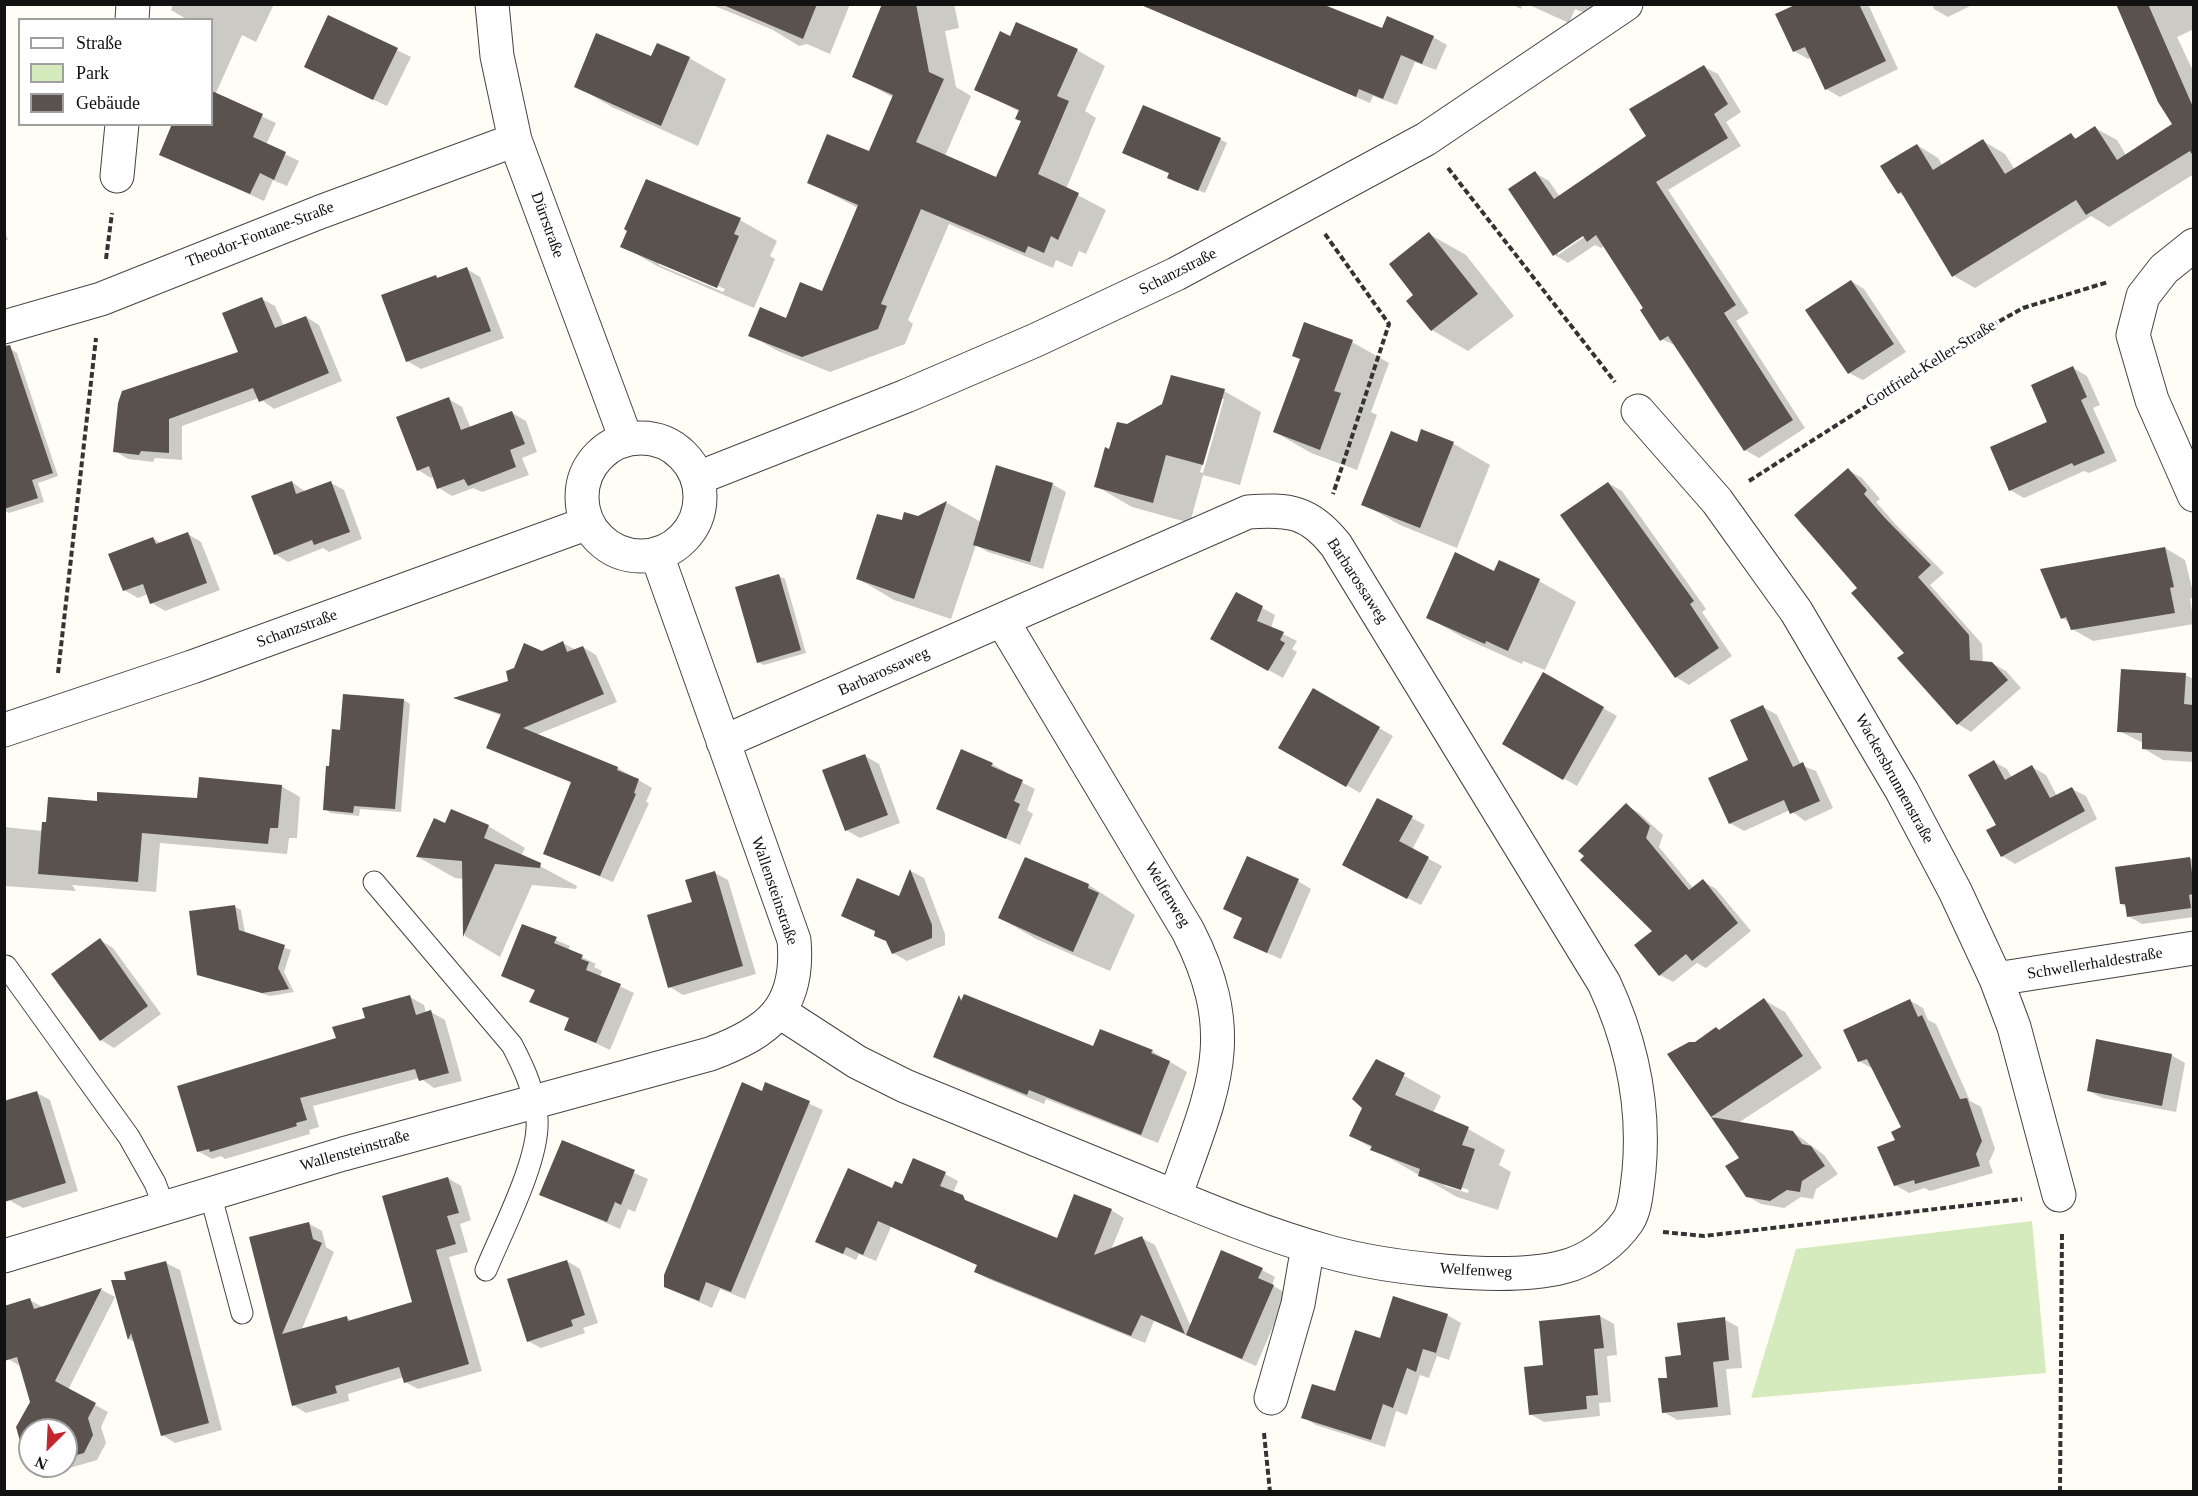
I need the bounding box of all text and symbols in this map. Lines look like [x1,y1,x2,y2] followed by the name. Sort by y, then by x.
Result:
[18,18,213,126] legend
[76,33,122,53] text: Straße
[76,63,109,83] text: Park
[76,93,140,113] text: Gebäude
[526,190,568,260] street label: Dürrstraße
[183,198,337,272] street label: Theodor-Fontane-Straße
[1136,244,1220,300] street label: Schanzstraße
[1862,316,2000,412] street label: Gottfried-Keller-Straße
[1322,535,1392,627] street label: Barbarossaweg
[254,606,340,652] street label: Schanzstraße
[835,643,933,701] street label: Barbarossaweg
[1850,711,1938,847] street label: Wackersbrunnenstraße
[746,834,802,948] street label: Wallensteinstraße
[1140,859,1194,931] street label: Welfenweg
[2026,944,2164,984] street label: Schwellerhaldestraße
[298,1126,412,1176] street label: Wallensteinstraße
[1439,1260,1513,1282] street label: Welfenweg
[18,1418,78,1478] north arrow
[33,1453,50,1473] text: N

